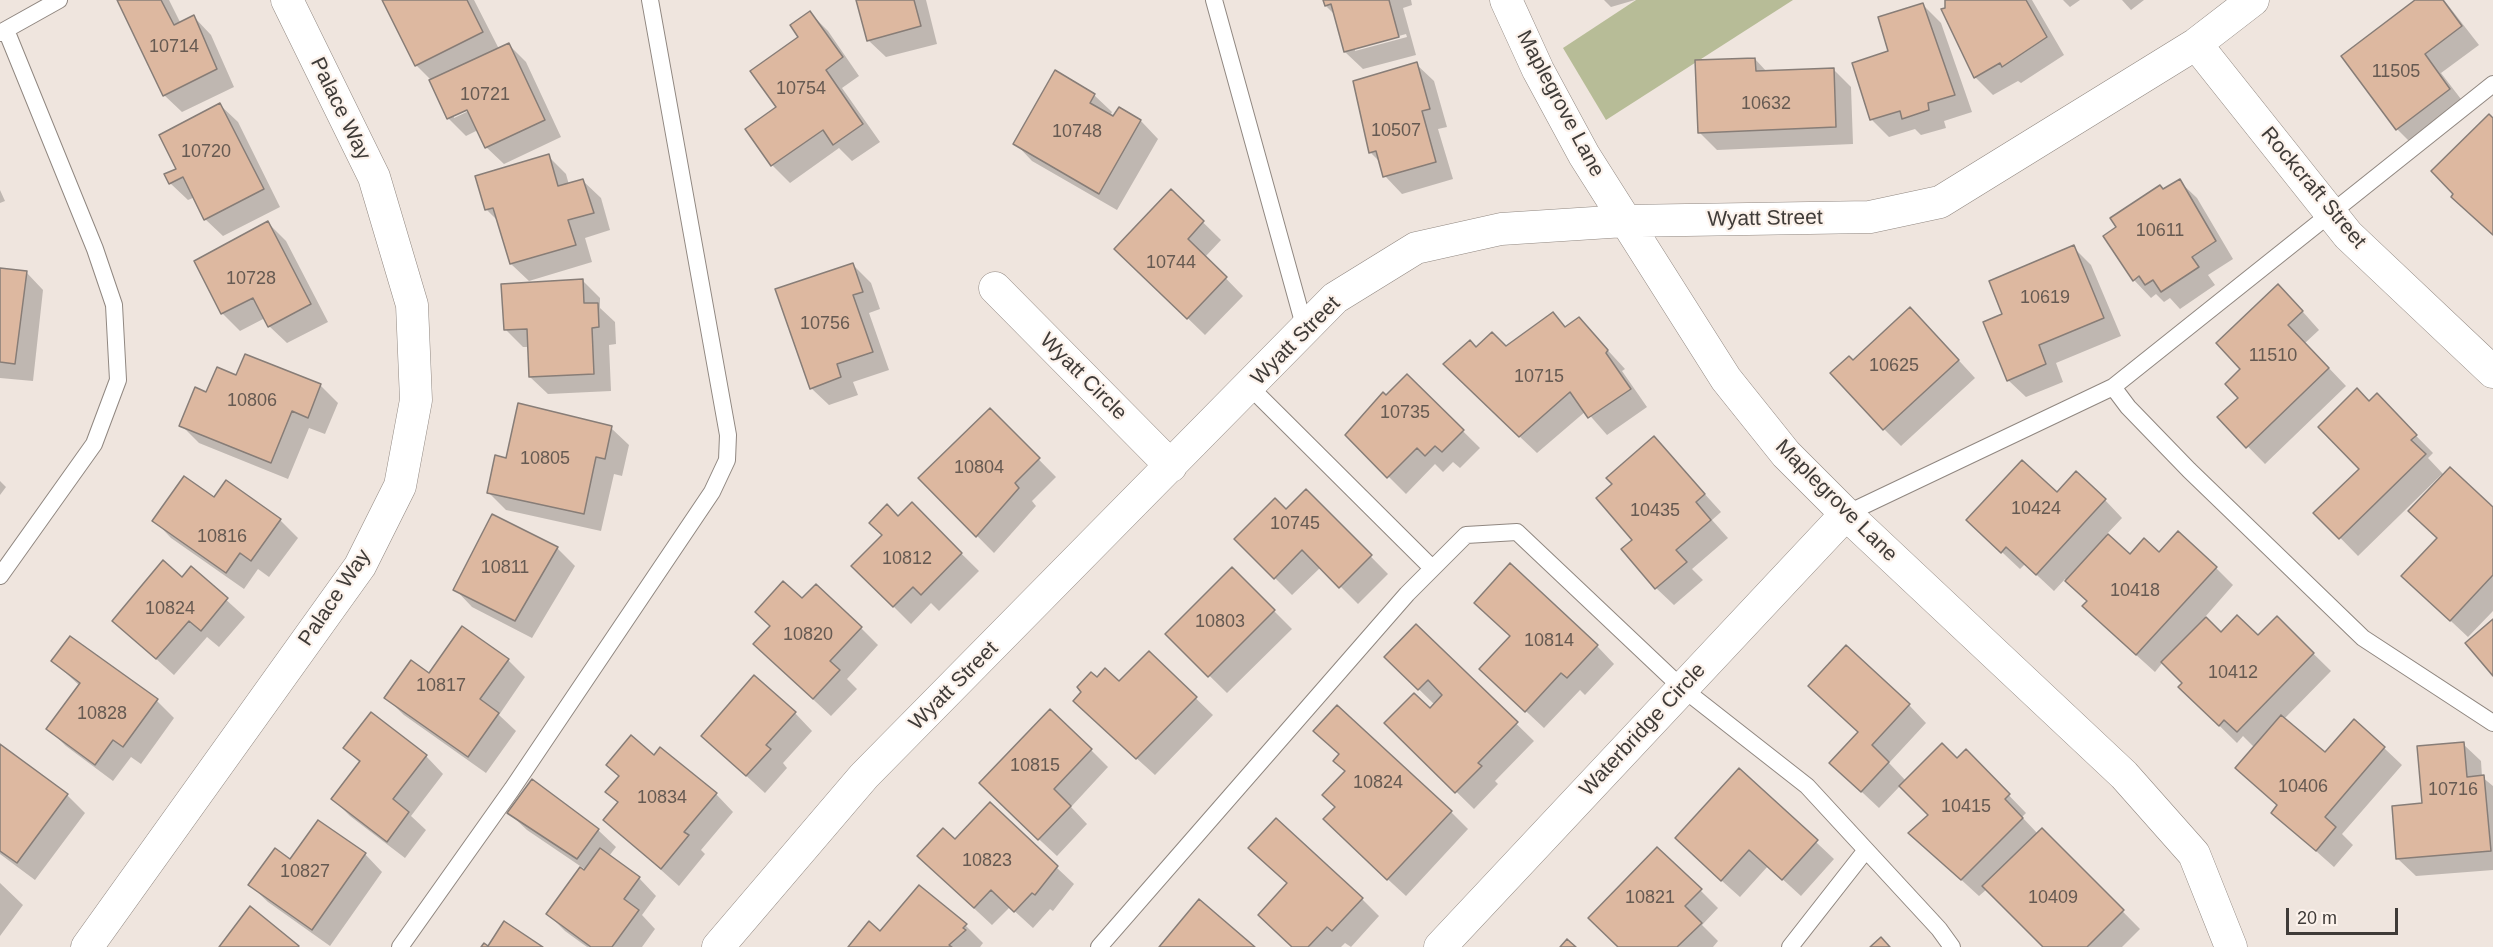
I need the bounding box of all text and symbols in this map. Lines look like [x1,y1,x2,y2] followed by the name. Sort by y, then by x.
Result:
[1511,26,1609,182] street label: Maplegrove Lane
[149,36,199,58] house number: 10714
[304,53,376,165] street label: Palace Way
[2372,61,2420,83] house number: 11505
[776,78,826,100] house number: 10754
[460,84,510,106] house number: 10721
[1741,93,1791,115] house number: 10632
[1371,120,1421,142] house number: 10507
[1052,121,1102,143] house number: 10748
[2255,122,2371,254] street label: Rockcraft Street
[181,141,231,163] house number: 10720
[1707,205,1823,233] street label: Wyatt Street
[2136,220,2184,242] house number: 10611
[1146,252,1196,274] house number: 10744
[226,268,276,290] house number: 10728
[2020,287,2070,309] house number: 10619
[1246,291,1346,391] street label: Wyatt Street
[800,313,850,335] house number: 10756
[1034,328,1132,426] street label: Wyatt Circle
[2249,345,2297,367] house number: 11510
[1869,355,1919,377] house number: 10625
[1514,366,1564,388] house number: 10715
[227,390,277,412] house number: 10806
[1380,402,1430,424] house number: 10735
[1770,435,1902,567] street label: Maplegrove Lane
[520,448,570,470] house number: 10805
[954,457,1004,479] house number: 10804
[2011,498,2061,520] house number: 10424
[1630,500,1680,522] house number: 10435
[1270,513,1320,535] house number: 10745
[197,526,247,548] house number: 10816
[293,545,377,651] street label: Palace Way
[882,548,932,570] house number: 10812
[481,557,529,579] house number: 10811
[2110,580,2160,602] house number: 10418
[145,598,195,620] house number: 10824
[1195,611,1245,633] house number: 10803
[783,624,833,646] house number: 10820
[1524,630,1574,652] house number: 10814
[904,636,1004,736] street label: Wyatt Street
[1575,658,1711,802] street label: Waterbridge Circle
[2208,662,2258,684] house number: 10412
[416,675,466,697] house number: 10817
[77,703,127,725] house number: 10828
[1010,755,1060,777] house number: 10815
[1353,772,1403,794] house number: 10824
[2278,776,2328,798] house number: 10406
[2428,779,2478,801] house number: 10716
[637,787,687,809] house number: 10834
[1941,796,1991,818] house number: 10415
[962,850,1012,872] house number: 10823
[280,861,330,883] house number: 10827
[1625,887,1675,909] house number: 10821
[2028,887,2078,909] house number: 10409
[2289,896,2402,934] scale bar
[2297,908,2337,928] text: 20 m

